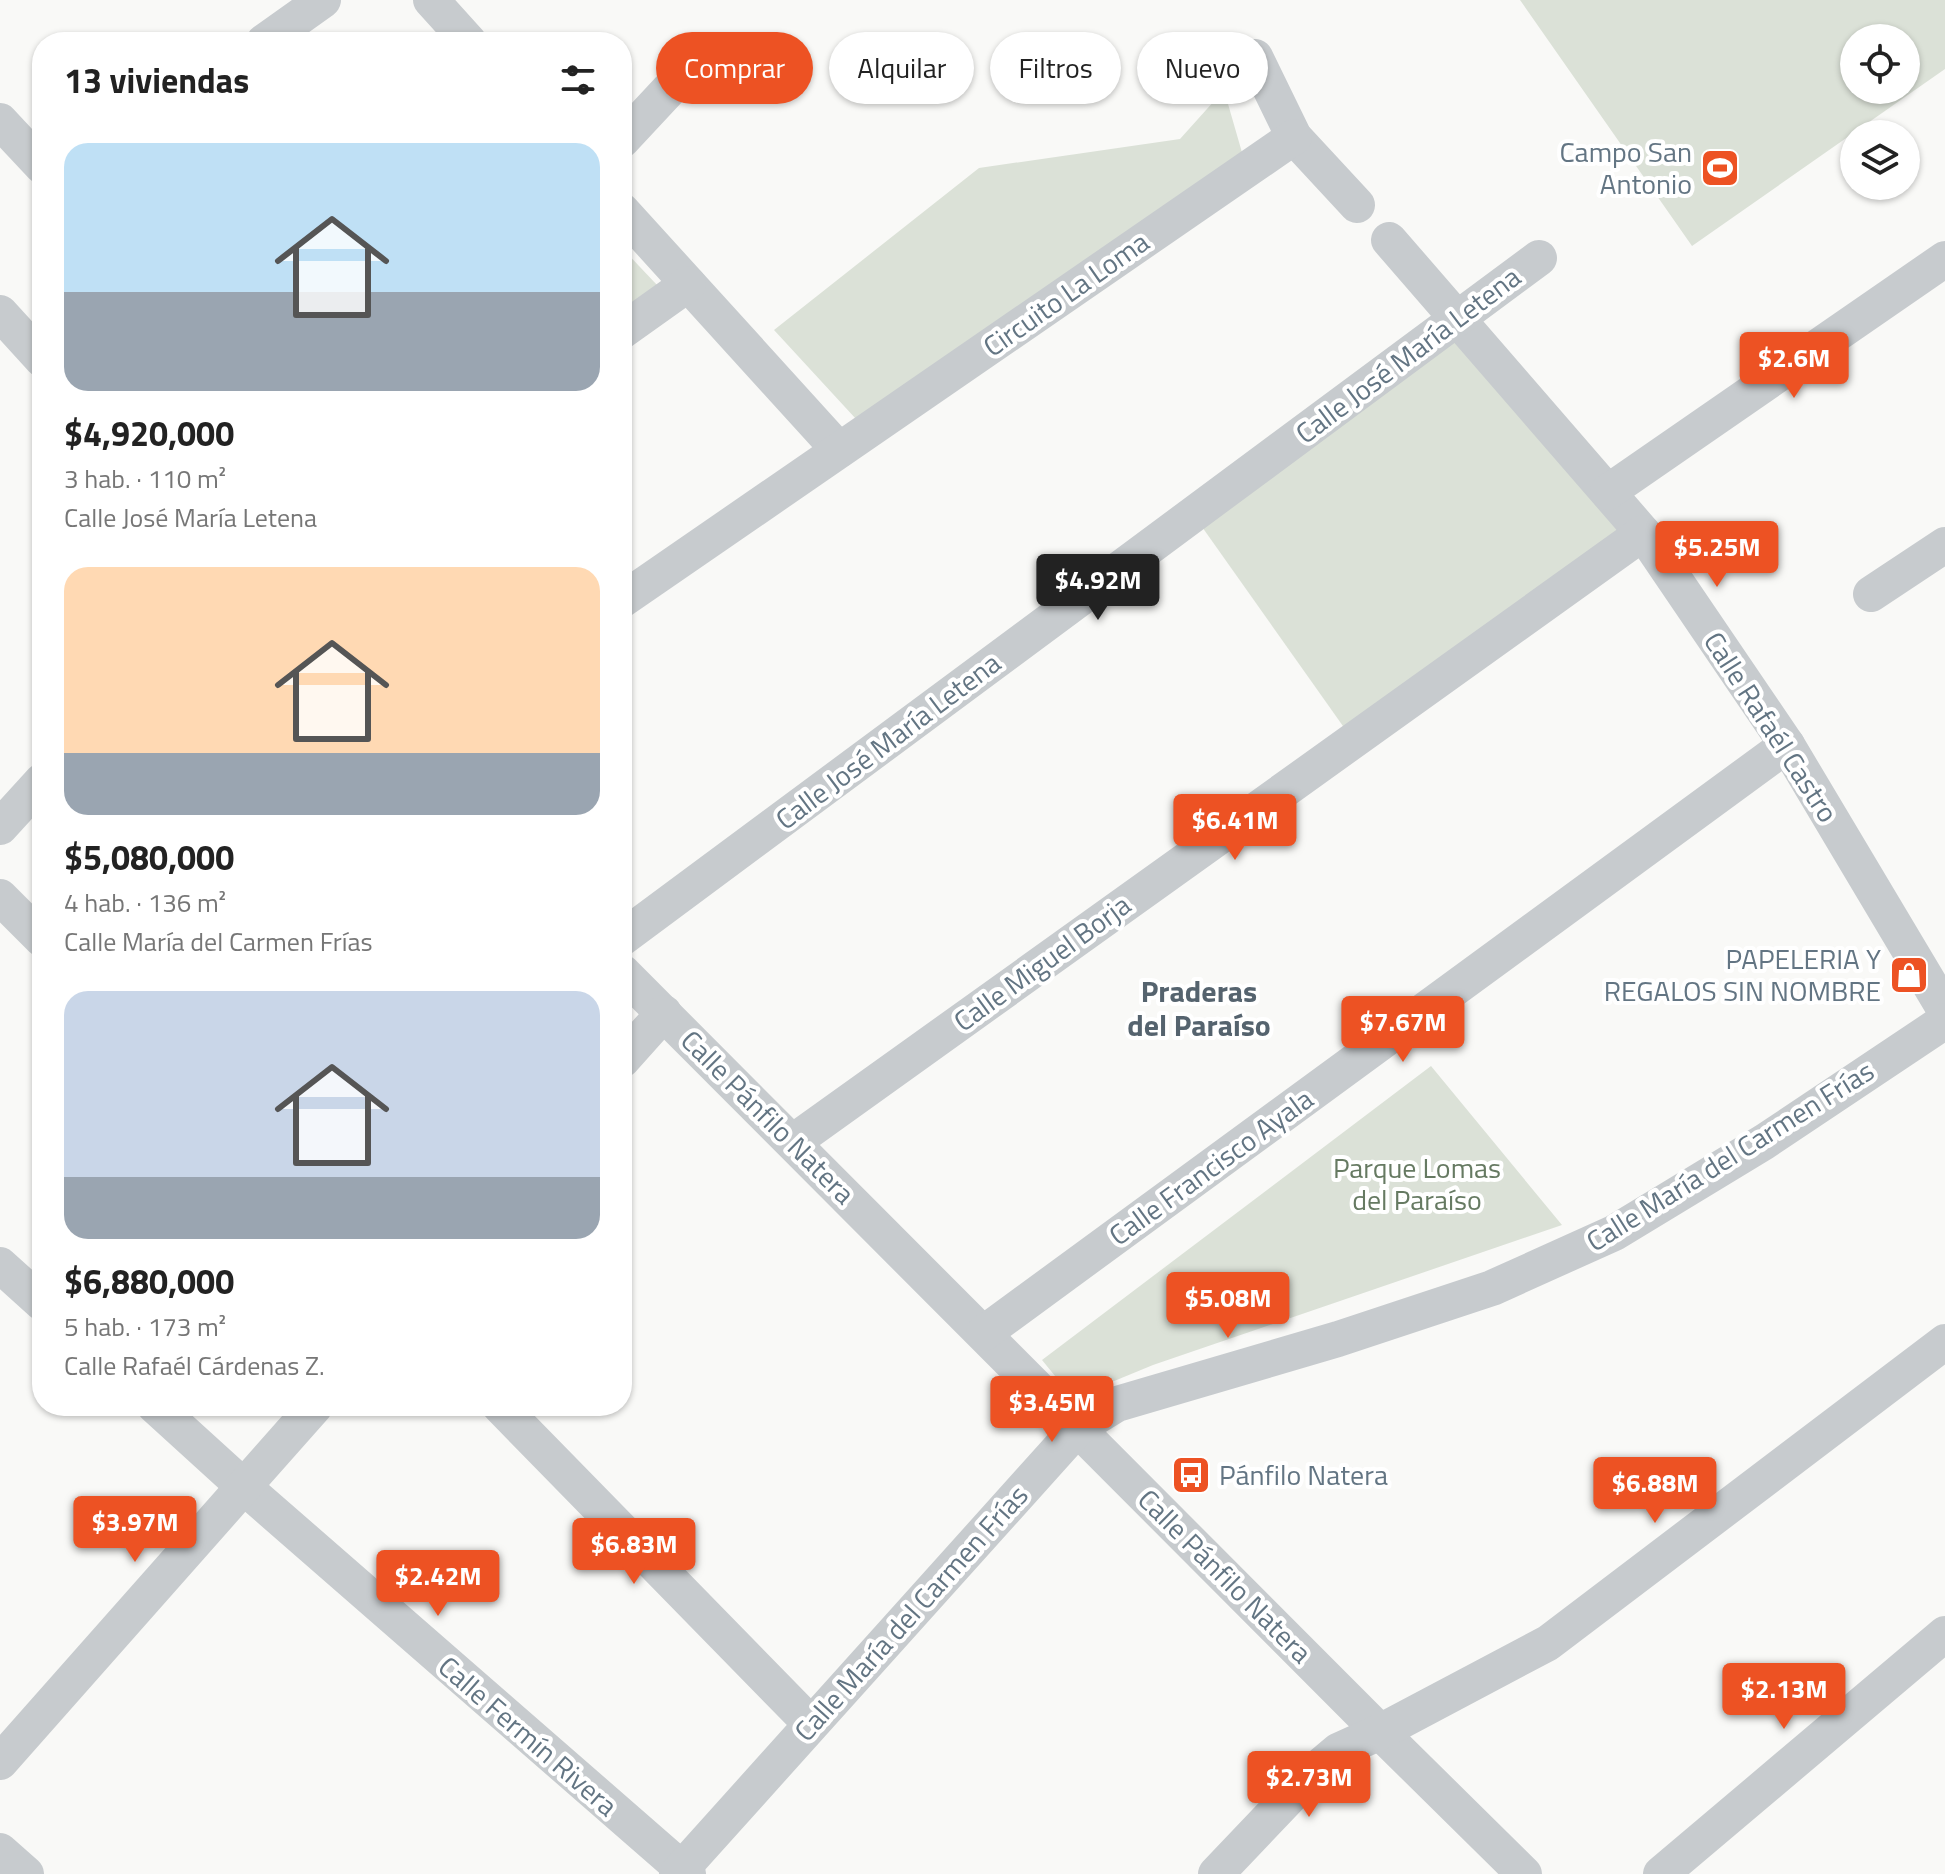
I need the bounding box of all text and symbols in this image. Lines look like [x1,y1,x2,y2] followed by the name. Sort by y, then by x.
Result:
[1840,24,1920,200] map controls
[1840,24,1920,104] button: locate
[656,32,813,104] chip: Comprar
[829,32,974,104] chip: Alquilar
[990,32,1121,104] chip: Filtros
[1137,32,1268,104] chip: Nuevo
[64,54,249,106] text: 13 viviendas
[556,58,600,102] icon: filters
[1840,120,1920,200] button: layers
[1559,130,1692,205] place label: Campo San Antonio
[1699,147,1741,189] sports icon: Campo San Antonio
[260,195,404,339] icon: home
[974,220,1157,367] street label: Circuito La Loma
[1286,255,1529,454] street label: Calle José María Letena
[1738,332,1850,400] pin: $2.6M
[1758,338,1830,377] text: $2.6M
[64,407,234,459] text: $4,920,000
[64,459,226,498] text: 3 hab. · 110 m²
[64,498,317,537] text: Calle José María Letena
[1652,521,1782,589] pin: $5.25M
[1673,527,1761,566] text: $5.25M
[1033,554,1163,622] pin: $4.92M
[1054,560,1142,599] text: $4.92M
[260,619,404,763] icon: home
[1693,623,1849,831] street label: Calle Rafaél Castro
[766,641,1009,840] street label: Calle José María Letena
[1170,794,1300,862] pin: $6.41M
[1191,800,1279,839] text: $6.41M
[64,831,234,883] text: $5,080,000
[64,883,226,922] text: 4 hab. · 136 m²
[944,883,1139,1042] street label: Calle Miguel Borja
[64,922,373,961] text: Calle María del Carmen Frías
[1604,937,1881,1012] place label: PAPELERIA Y REGALOS SIN NOMBRE
[1888,954,1930,996] shop icon: PAPELERIA Y REGALOS SIN NOMBRE
[1127,968,1271,1048] district label: Praderas del Paraíso
[1338,996,1468,1064] pin: $7.67M
[1359,1002,1447,1041] text: $7.67M
[671,1020,865,1214] street label: Calle Pánfilo Natera
[260,1043,404,1187] icon: home
[1577,1049,1882,1262] street label: Calle María del Carmen Frías
[1099,1078,1322,1256] street label: Calle Francisco Ayala
[1333,1146,1501,1221] park label: Parque Lomas del Paraíso
[64,1255,234,1307] text: $6,880,000
[1163,1272,1293,1340] pin: $5.08M
[1184,1278,1272,1317] text: $5.08M
[64,1307,226,1346] text: 5 hab. · 173 m²
[64,1346,325,1385] text: Calle Rafaél Cárdenas Z.
[987,1376,1117,1444] pin: $3.45M
[1008,1382,1096,1421] text: $3.45M
[1219,1453,1388,1496] place label: Pánfilo Natera
[1170,1454,1212,1496] bus stop icon: Pánfilo Natera
[1590,1457,1720,1525] pin: $6.88M
[1611,1463,1699,1502] text: $6.88M
[783,1475,1038,1751] street label: Calle María del Carmen Frías
[1128,1479,1322,1673] street label: Calle Pánfilo Natera
[70,1496,200,1564] pin: $3.97M
[91,1502,179,1541] text: $3.97M
[569,1518,699,1586] pin: $6.83M
[590,1524,678,1563] text: $6.83M
[373,1550,503,1618] pin: $2.42M
[394,1556,482,1595] text: $2.42M
[429,1645,628,1826] street label: Calle Fermín Rivera
[1719,1663,1849,1731] pin: $2.13M
[1740,1669,1828,1708] text: $2.13M
[1244,1751,1374,1819] pin: $2.73M
[1265,1757,1353,1796] text: $2.73M

